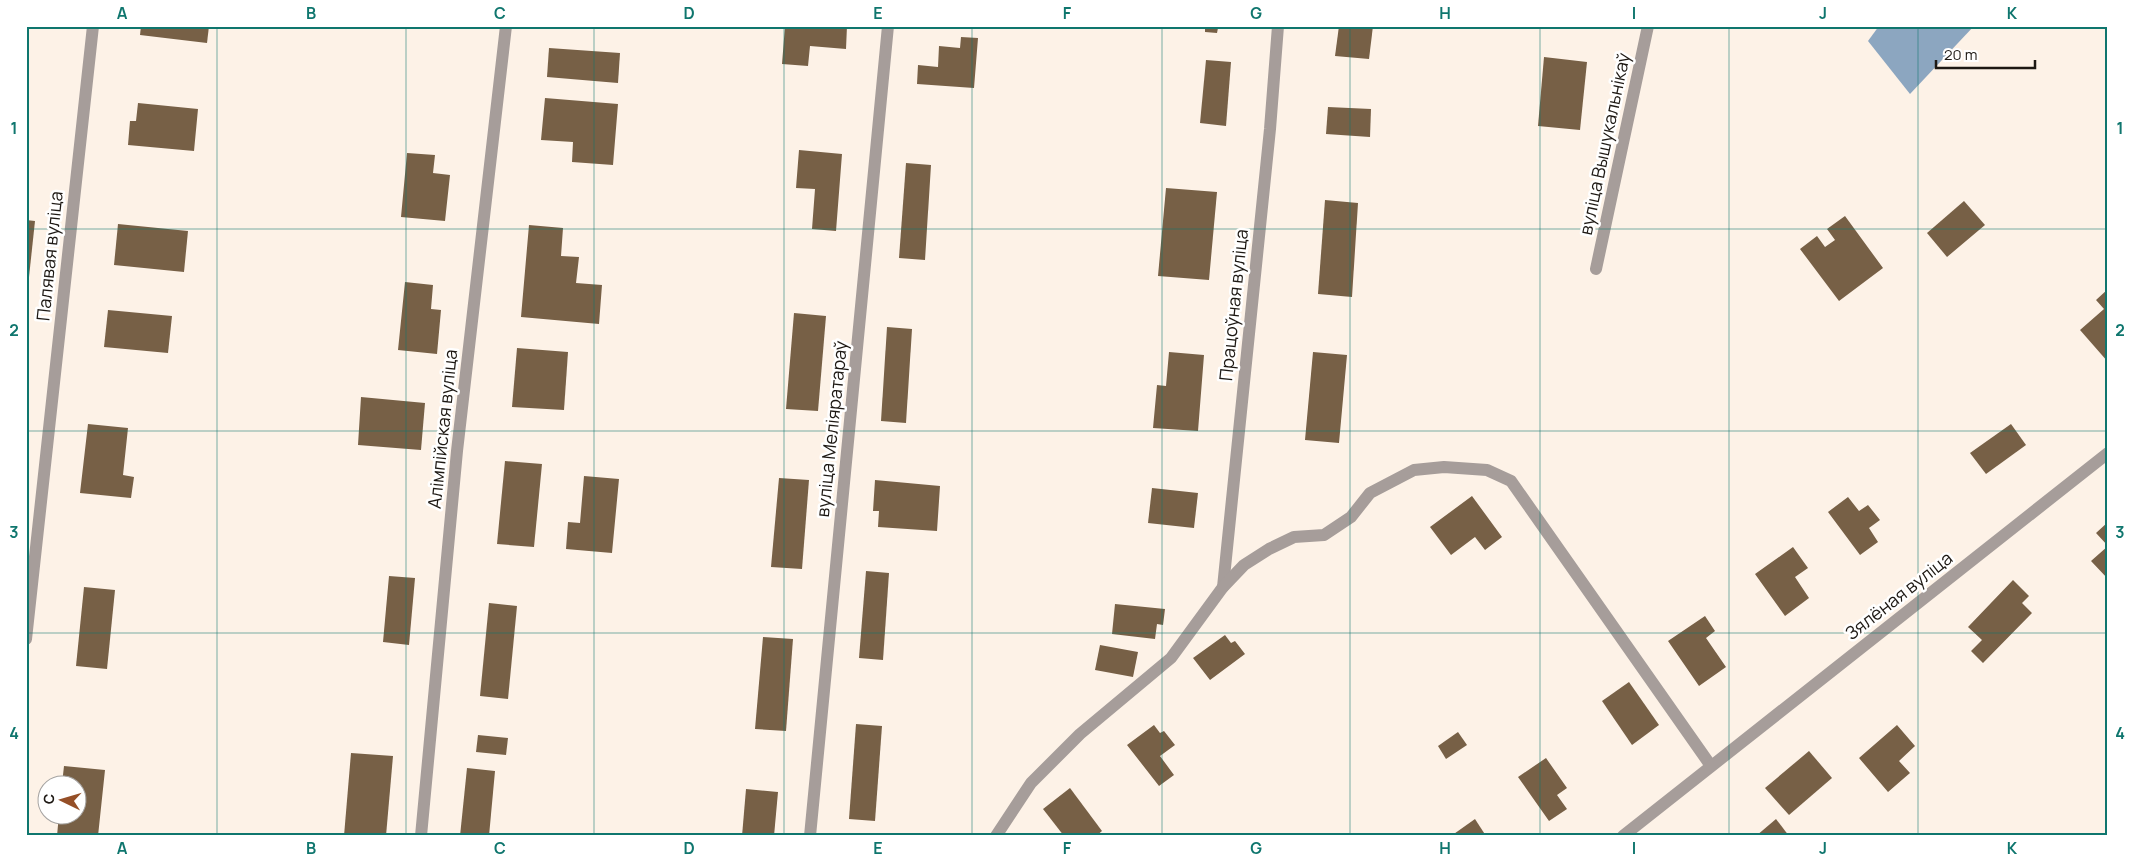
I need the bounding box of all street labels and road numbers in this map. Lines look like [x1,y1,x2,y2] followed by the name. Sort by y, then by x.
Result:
[1573,50,1635,237] street label: вуліца Вышукальнікаў
[30,190,68,322] street label: Палявая вуліца
[1213,228,1253,382] street label: Працоўная вуліца
[810,339,852,518] street label: вуліца Меліяратараў
[422,348,462,510] street label: Алімпійская вуліца
[1840,546,1957,645] street label: Зялёная вуліца

